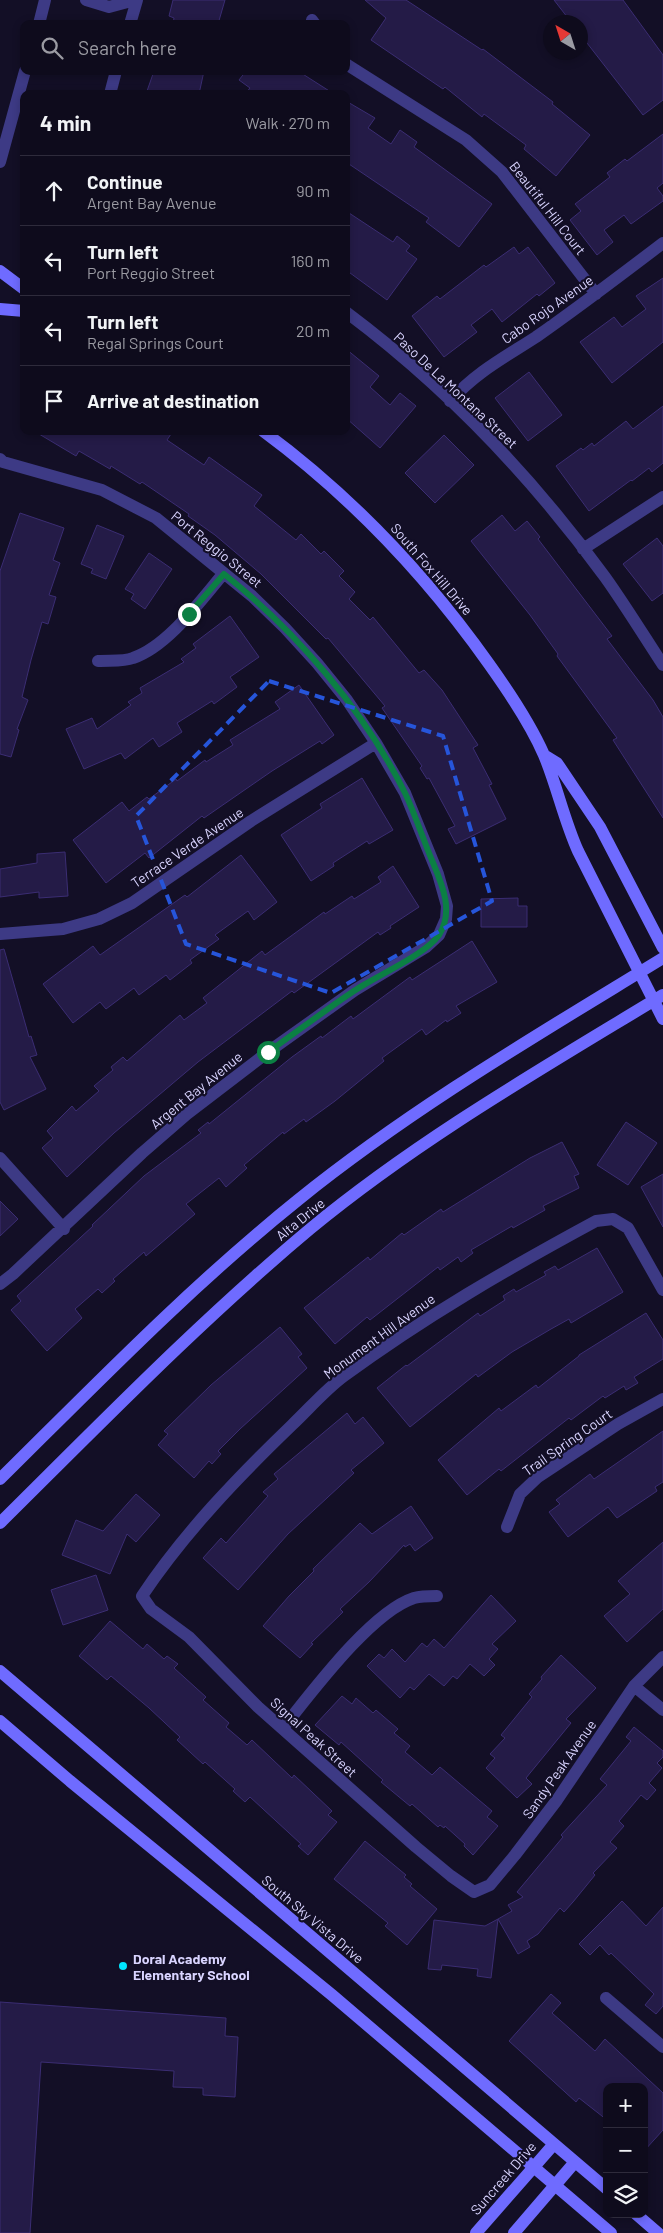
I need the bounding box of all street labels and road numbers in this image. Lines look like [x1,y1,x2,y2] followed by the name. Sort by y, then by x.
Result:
[506,158,590,258] street label: Beautiful Hill Court
[498,271,596,347] street label: Cabo Rojo Avenue
[391,328,521,452] street label: Paso De La Montana Street
[168,507,266,591] street label: Port Reggio Street
[387,520,477,618] street label: South Fox Hill Drive
[128,803,246,891] street label: Terrace Verde Avenue
[147,1048,245,1132] street label: Argent Bay Avenue
[272,1194,328,1244] street label: Alta Drive
[320,1290,438,1382] street label: Monument Hill Avenue
[519,1405,615,1479] street label: Trail Spring Court
[267,1694,361,1780] street label: Signal Peak Street
[519,1716,599,1822] street label: Sandy Peak Avenue
[259,1871,367,1967] street label: South Sky Vista Drive
[467,2138,539,2218] street label: Suncreek Drive

